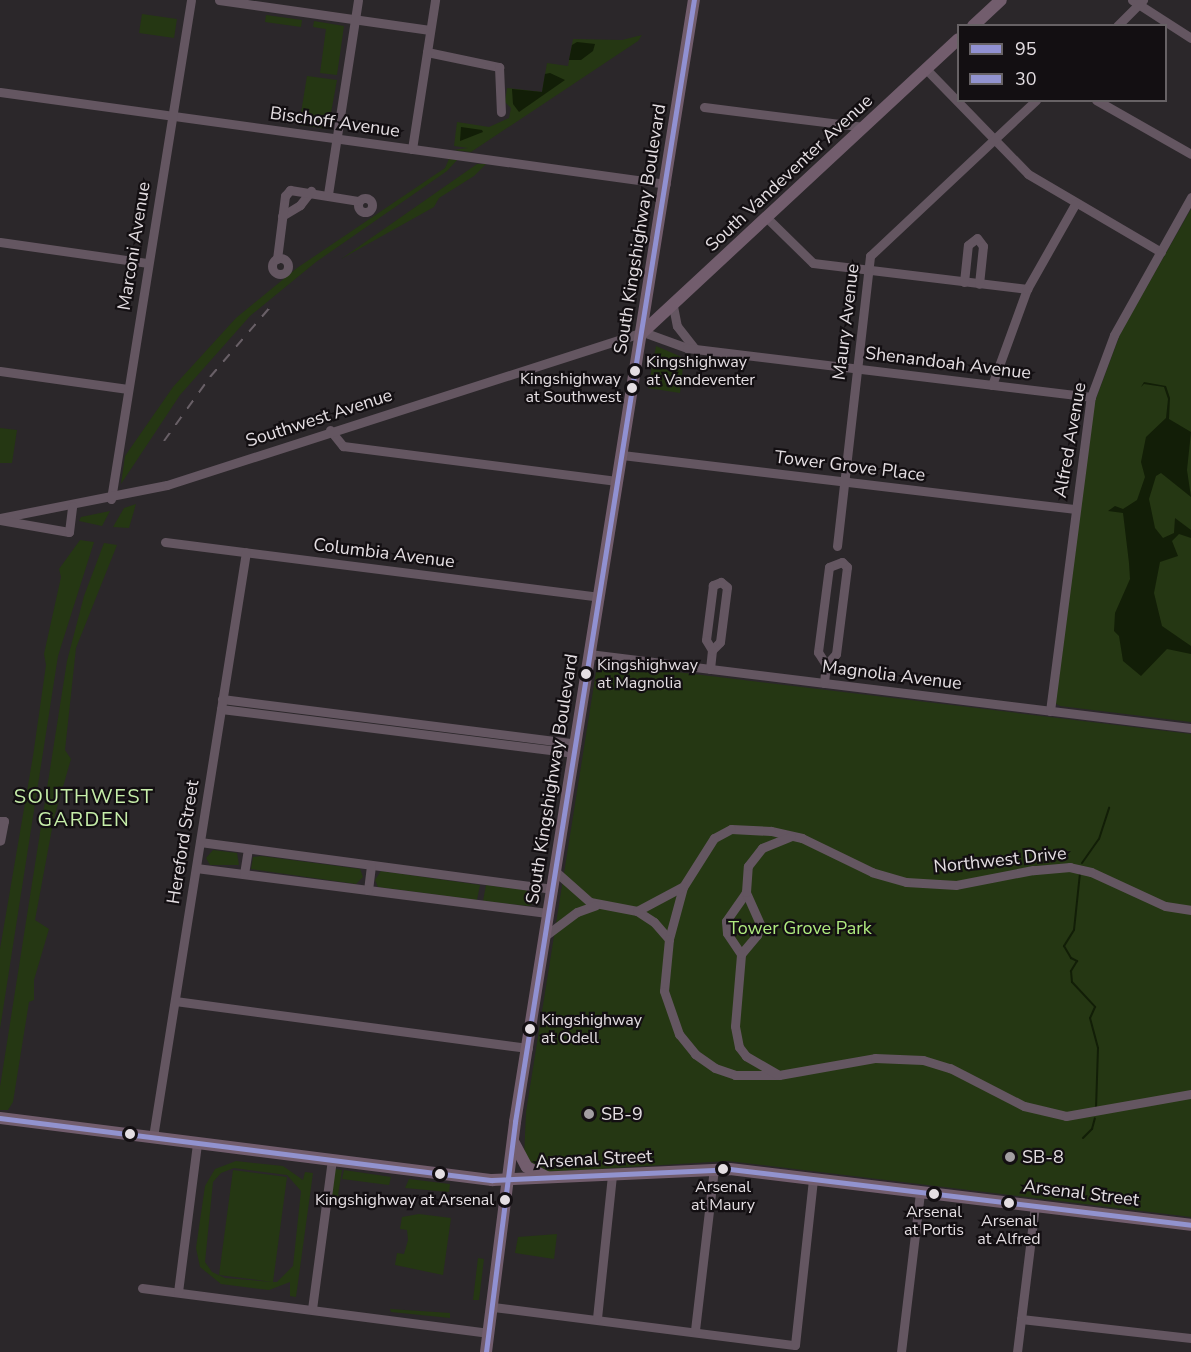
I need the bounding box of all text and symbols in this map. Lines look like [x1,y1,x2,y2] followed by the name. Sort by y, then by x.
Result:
[957,24,1167,102] legend
[1015,37,1037,61] text: 95
[1015,67,1037,91] text: 30
[701,90,877,256] street label: South Vandeventer Avenue
[269,102,401,142] street label: Bischoff Avenue
[610,102,670,356] street label: South Kingshighway Boulevard
[113,180,155,312] street label: Marconi Avenue
[828,263,864,381] street label: Maury Avenue
[864,342,1032,384] street label: Shenandoah Avenue
[646,352,755,390] place label: Kingshighway at Vandeventer
[629,365,641,377] marker: Kingshighway at Vandeventer
[520,369,621,407] place label: Kingshighway at Southwest
[1049,381,1091,499] street label: Alfred Avenue
[626,382,638,394] marker: Kingshighway at Southwest
[243,384,395,452] street label: Southwest Avenue
[773,446,927,486] street label: Tower Grove Place
[312,534,456,572] street label: Columbia Avenue
[522,652,582,906] street label: South Kingshighway Boulevard
[597,655,698,693] place label: Kingshighway at Magnolia
[821,656,963,694] street label: Magnolia Avenue
[580,668,592,680] marker: Kingshighway at Magnolia
[163,778,203,906] street label: Hereford Street
[14,784,154,831] district label: SOUTHWEST GARDEN
[933,842,1067,878] street label: Northwest Drive
[728,917,872,939] park label: Tower Grove Park
[541,1010,642,1048] place label: Kingshighway at Odell
[524,1023,536,1035] marker: Kingshighway at Odell
[601,1103,643,1125] place label: SB-9
[582,1107,596,1121] marker: SB-9
[124,1128,136,1140] unlabelled marker
[535,1145,653,1173] street label: Arsenal Street
[1022,1146,1064,1168] place label: SB-8
[1003,1150,1017,1164] marker: SB-8
[717,1163,729,1175] marker: Arsenal at Maury
[434,1168,446,1180] unlabelled marker
[1022,1175,1140,1211] street label: Arsenal Street
[691,1177,755,1215] place label: Arsenal at Maury
[928,1188,940,1200] marker: Arsenal at Portis
[315,1190,494,1210] place label: Kingshighway at Arsenal
[499,1194,511,1206] marker: Kingshighway at Arsenal
[1003,1197,1015,1209] marker: Arsenal at Alfred
[904,1202,964,1240] place label: Arsenal at Portis
[977,1211,1041,1249] place label: Arsenal at Alfred

